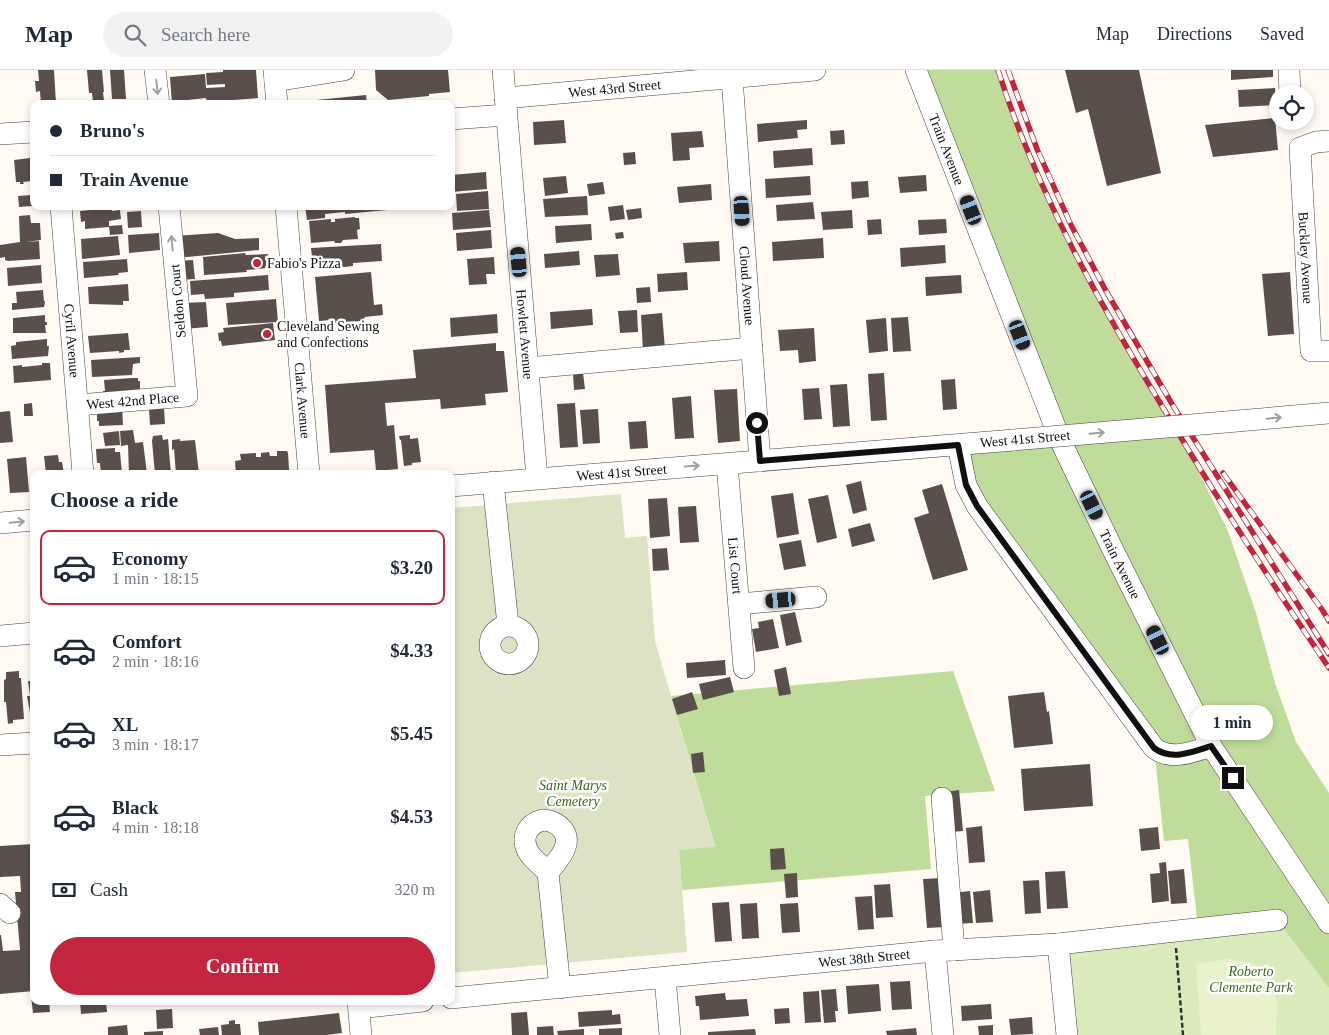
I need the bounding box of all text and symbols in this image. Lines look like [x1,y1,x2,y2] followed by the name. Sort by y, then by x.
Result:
[103,12,453,57] search box
[25,21,73,47] text: Map
[121,21,149,49] icon: search
[161,24,250,45] text: Search here
[1096,24,1129,44] text: Map
[1157,24,1232,44] text: Directions
[1260,24,1304,44] text: Saved
[568,76,662,100] street label: West 43rd Street
[152,79,162,95] one-way arrow
[1269,85,1314,130] map controls
[1269,85,1314,130] button: locate
[926,111,967,187] street label: Train Avenue
[80,120,144,141] text: Bruno's
[80,169,189,190] text: Train Avenue
[958,193,983,227] car
[733,196,750,226] car
[1296,211,1316,304] street label: Buckley Avenue
[167,235,177,251] one-way arrow
[737,245,758,326] street label: Cloud Avenue
[510,246,527,278] car
[267,256,341,271] place label: Fabio's Pizza
[251,257,263,269] marker: Fabio's Pizza
[167,263,189,339] street label: Seldon Court
[514,288,536,380] street label: Howlett Avenue
[62,303,83,378] street label: Cyril Avenue
[1007,318,1032,352] car
[277,319,379,350] place label: Cleveland Sewing and Confections
[261,328,273,340] marker: Cleveland Sewing and Confections
[292,362,313,439] street label: Clark Avenue
[86,389,180,412] street label: West 42nd Place
[746,412,768,434] route start
[1266,413,1282,423] one-way arrow
[979,428,1071,450] street label: West 41st Street
[1089,428,1105,437] one-way arrow
[576,461,667,483] street label: West 41st Street
[683,462,699,471] one-way arrow
[50,487,178,512] text: Choose a ride
[1078,488,1105,522] car
[9,517,25,526] one-way arrow
[1097,527,1144,601] street label: Train Avenue
[726,537,745,595] street label: List Court
[52,545,97,590] icon: car
[112,548,188,569] text: Economy
[390,557,433,578] text: $3.20
[112,570,199,587] text: 1 min · 18:15
[765,591,796,609] car
[1144,623,1171,657] car
[52,628,97,673] icon: car
[112,631,182,652] text: Comfort
[390,640,433,661] text: $4.33
[112,653,199,670] text: 2 min · 18:16
[1192,706,1274,740] callout: 1 min
[52,711,97,756] icon: car
[112,714,138,735] text: XL
[1213,714,1251,731] text: 1 min
[390,723,433,744] text: $5.45
[112,736,199,753] text: 3 min · 18:17
[1222,767,1244,789] route end
[539,778,608,809] park label: Saint Marys Cemetery
[52,794,97,839] icon: car
[112,797,158,818] text: Black
[390,806,433,827] text: $4.53
[112,819,199,836] text: 4 min · 18:18
[50,876,78,904] icon: cash
[90,879,128,900] text: Cash
[395,881,435,898] text: 320 m
[50,937,435,995] button: Confirm
[817,946,911,970] street label: West 38th Street
[1209,964,1294,995] park label: Roberto Clemente Park

